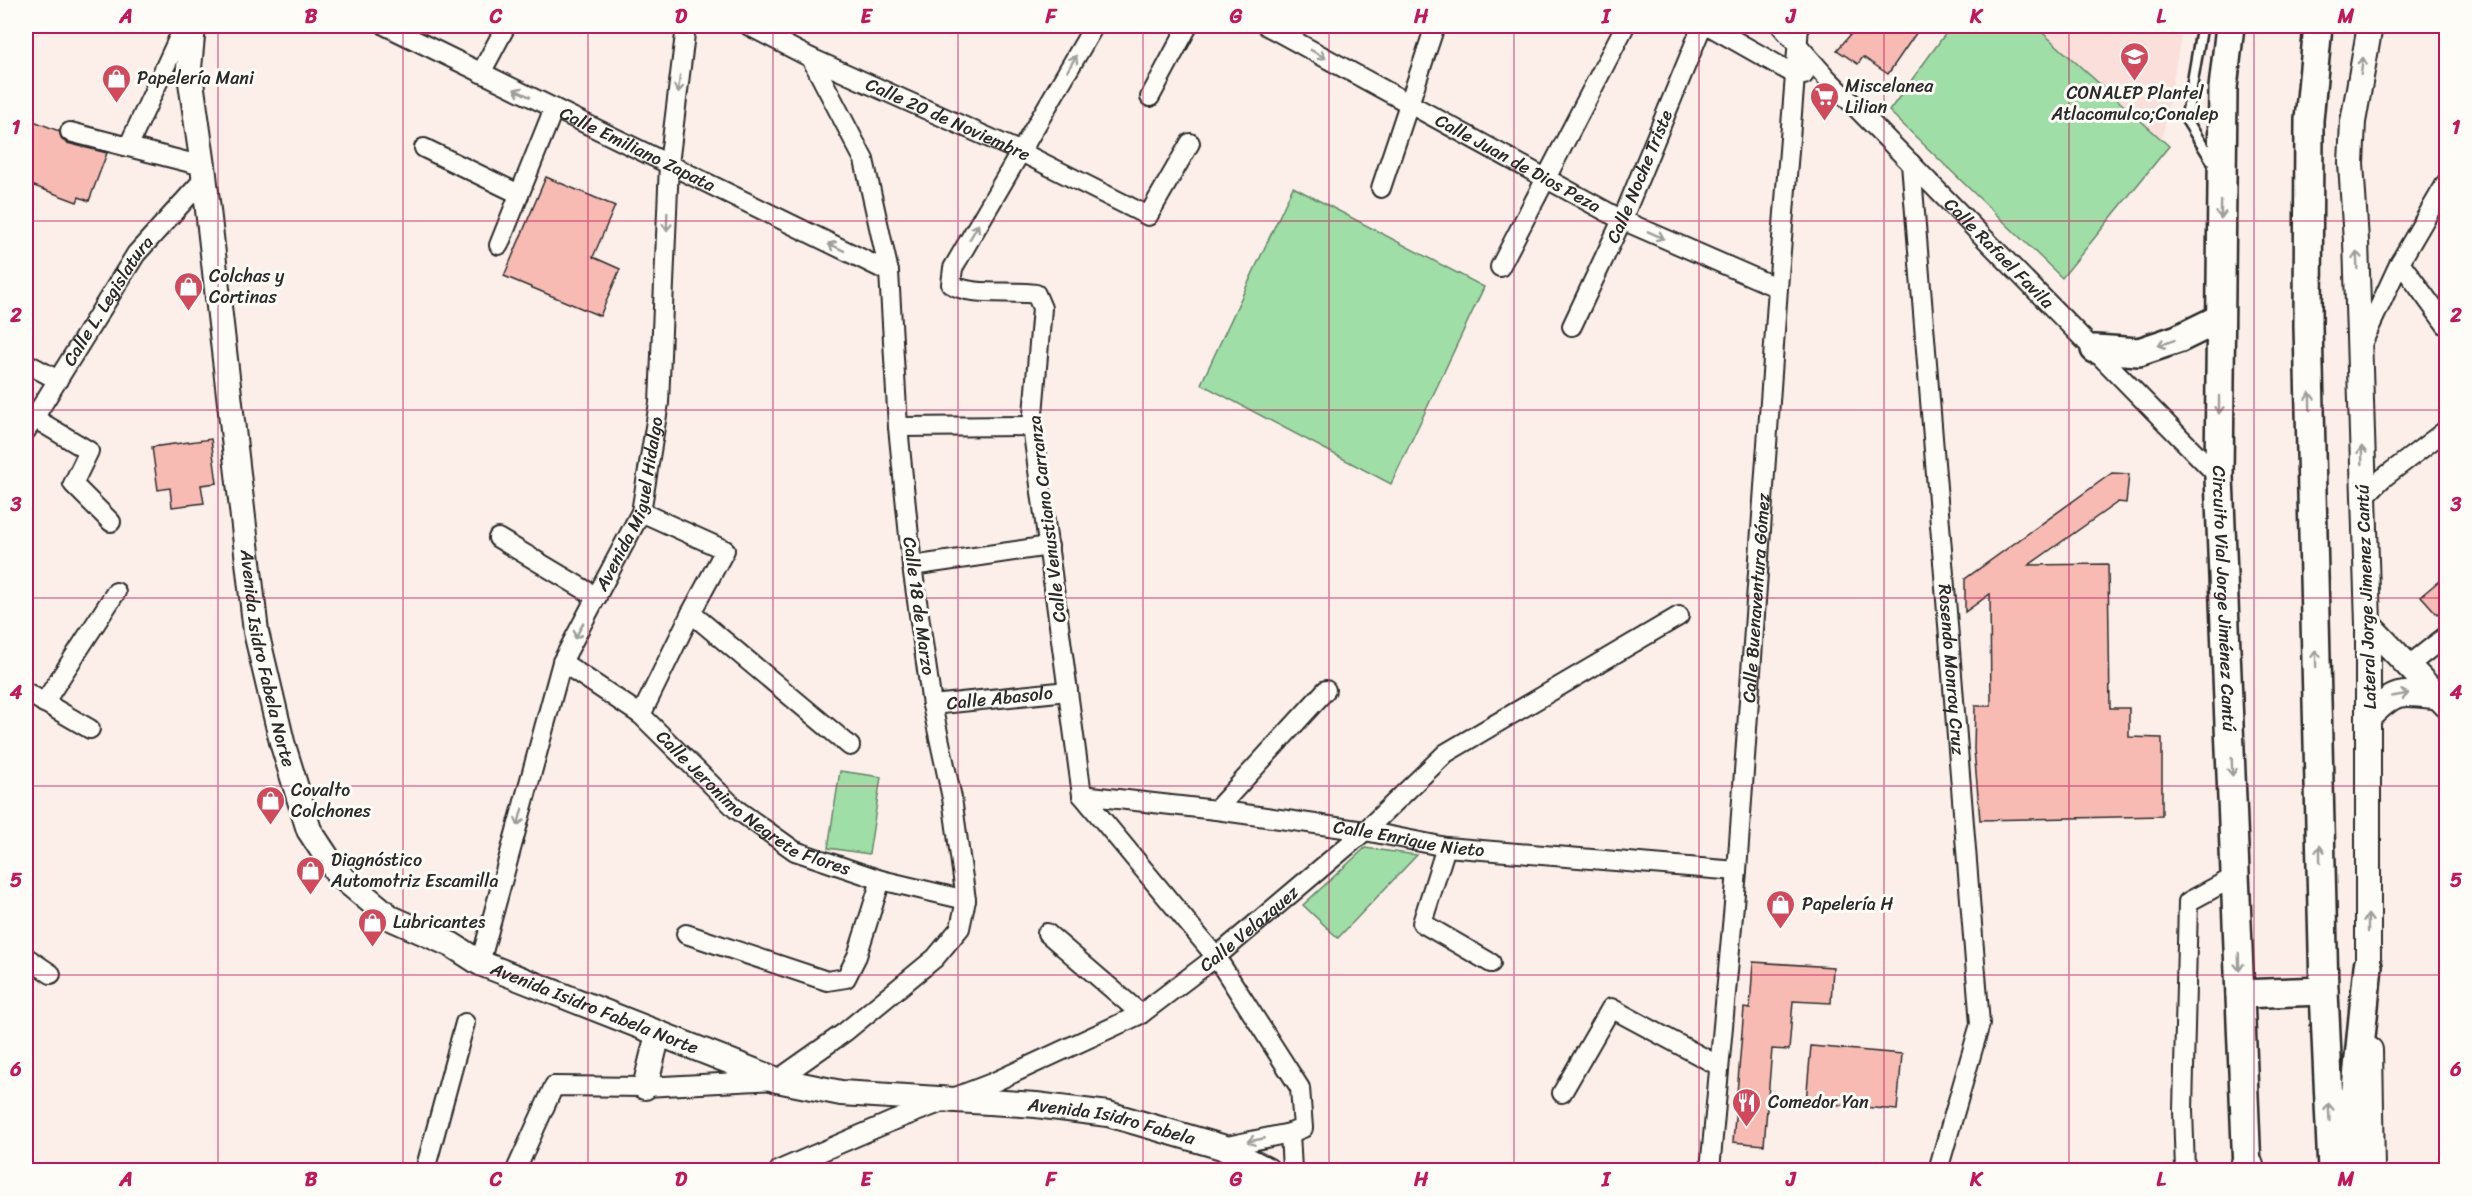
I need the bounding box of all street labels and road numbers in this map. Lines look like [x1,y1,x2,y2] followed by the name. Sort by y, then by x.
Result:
[861,68,1036,170] street label: Calle 20 de Noviembre
[554,97,721,201] street label: Calle Emiliano Zapata
[1429,105,1607,222] street label: Calle Juan de Dios Peza
[1597,105,1682,249] street label: Calle Noche Triste
[1936,190,2063,317] street label: Calle Rafael Favila
[54,228,162,373] street label: Calle L. Legislatura
[586,414,672,598] street label: Avenida Miguel Hidalgo
[1018,414,1076,624] street label: Calle Venustiano Carranza
[2203,465,2245,732] street label: Circuito Vial Jorge Jiménez Cantú
[2346,484,2386,710] street label: Lateral Jorge Jimenez Cantú
[1733,492,1780,704] street label: Calle Buenaventura Gómez
[893,535,945,677] street label: Calle 18 de Marzo
[231,547,305,771] street label: Avenida Isidro Fabela Norte
[1929,583,1974,756] street label: Rosendo Monroy Cruz
[945,677,1054,719] street label: Calle Abasolo
[648,722,856,885] street label: Calle Jeronimo Negrete Flores
[1331,811,1486,866] street label: Calle Enrique Nieto
[1192,877,1307,980] street label: Calle Velazquez
[485,952,703,1064] street label: Avenida Isidro Fabela Norte
[1026,1088,1200,1155] street label: Avenida Isidro Fabela

